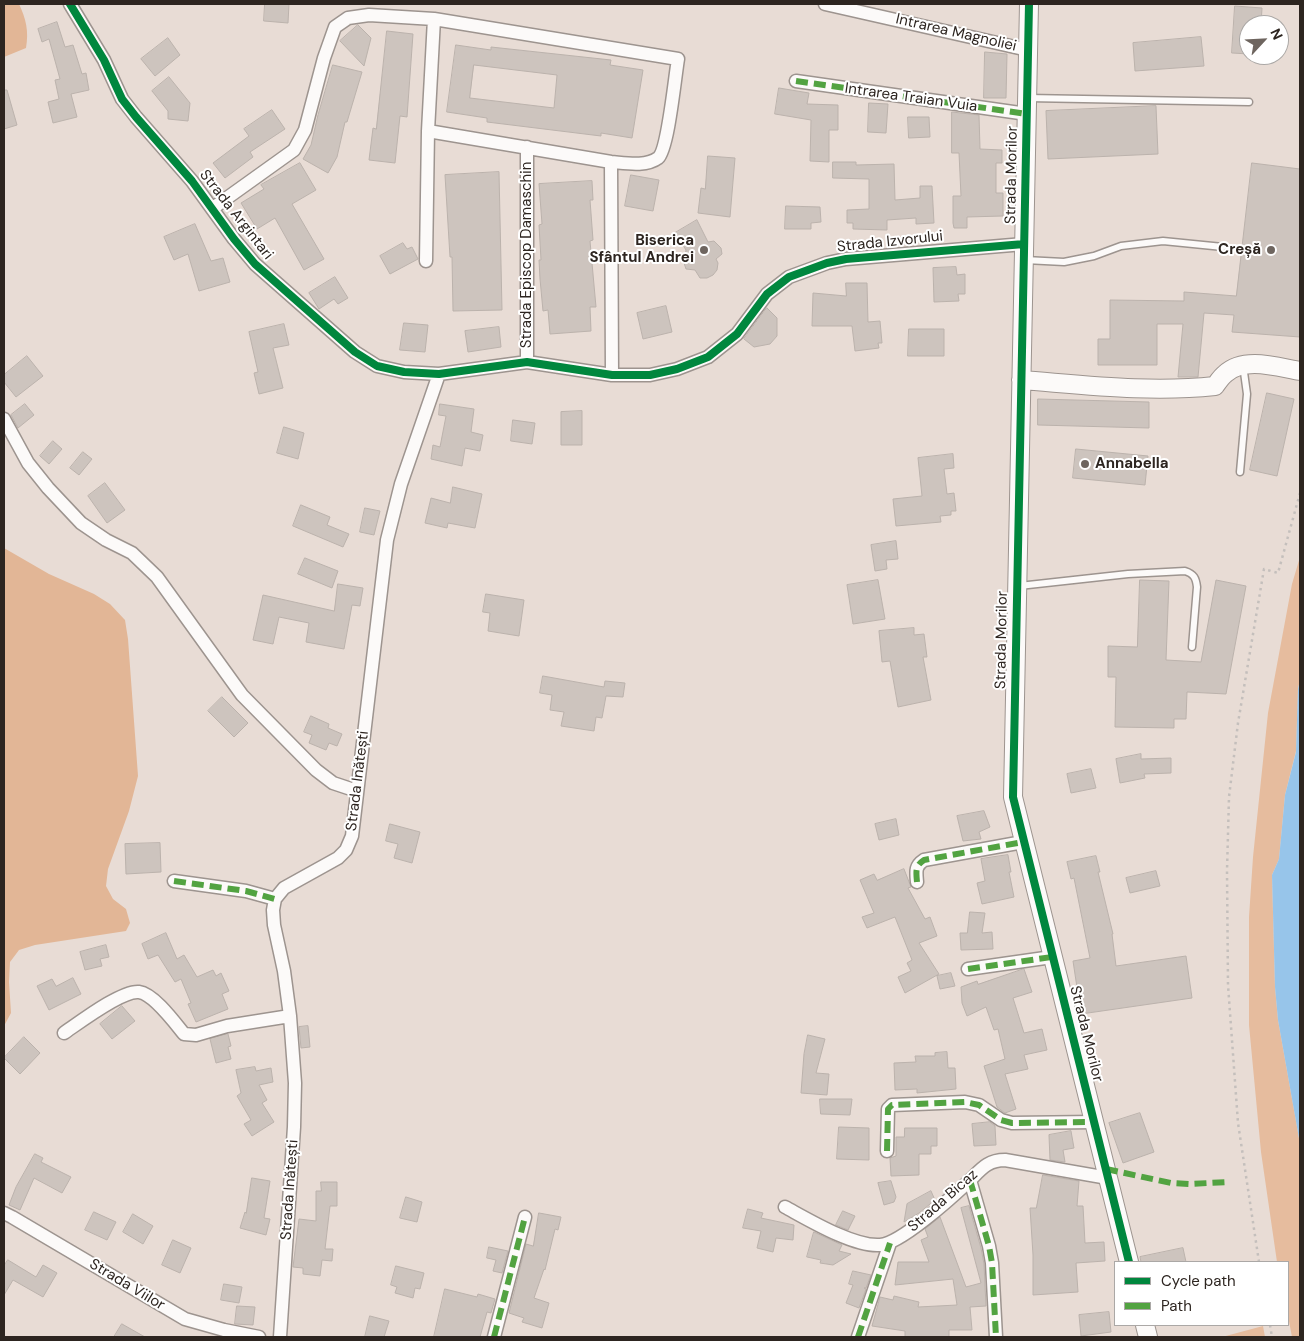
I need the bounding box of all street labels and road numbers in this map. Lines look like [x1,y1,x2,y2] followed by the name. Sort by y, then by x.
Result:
[894,10,1018,56] street label: Intrarea Magnoliei
[844,80,978,116] street label: Intrarea Traian Vuia
[1002,126,1022,224] street label: Strada Morilor
[518,162,536,348] street label: Strada Episcop Damaschin
[195,167,277,263] street label: Strada Argintari
[836,227,944,257] street label: Strada Izvorului
[992,591,1012,689] street label: Strada Morilor
[343,730,373,832] street label: Strada Inătești
[1065,984,1107,1084] street label: Strada Morilor
[278,1139,302,1241] street label: Strada Inătești
[905,1166,981,1236] street label: Strada Bicaz
[86,1255,168,1315] street label: Strada Viilor

